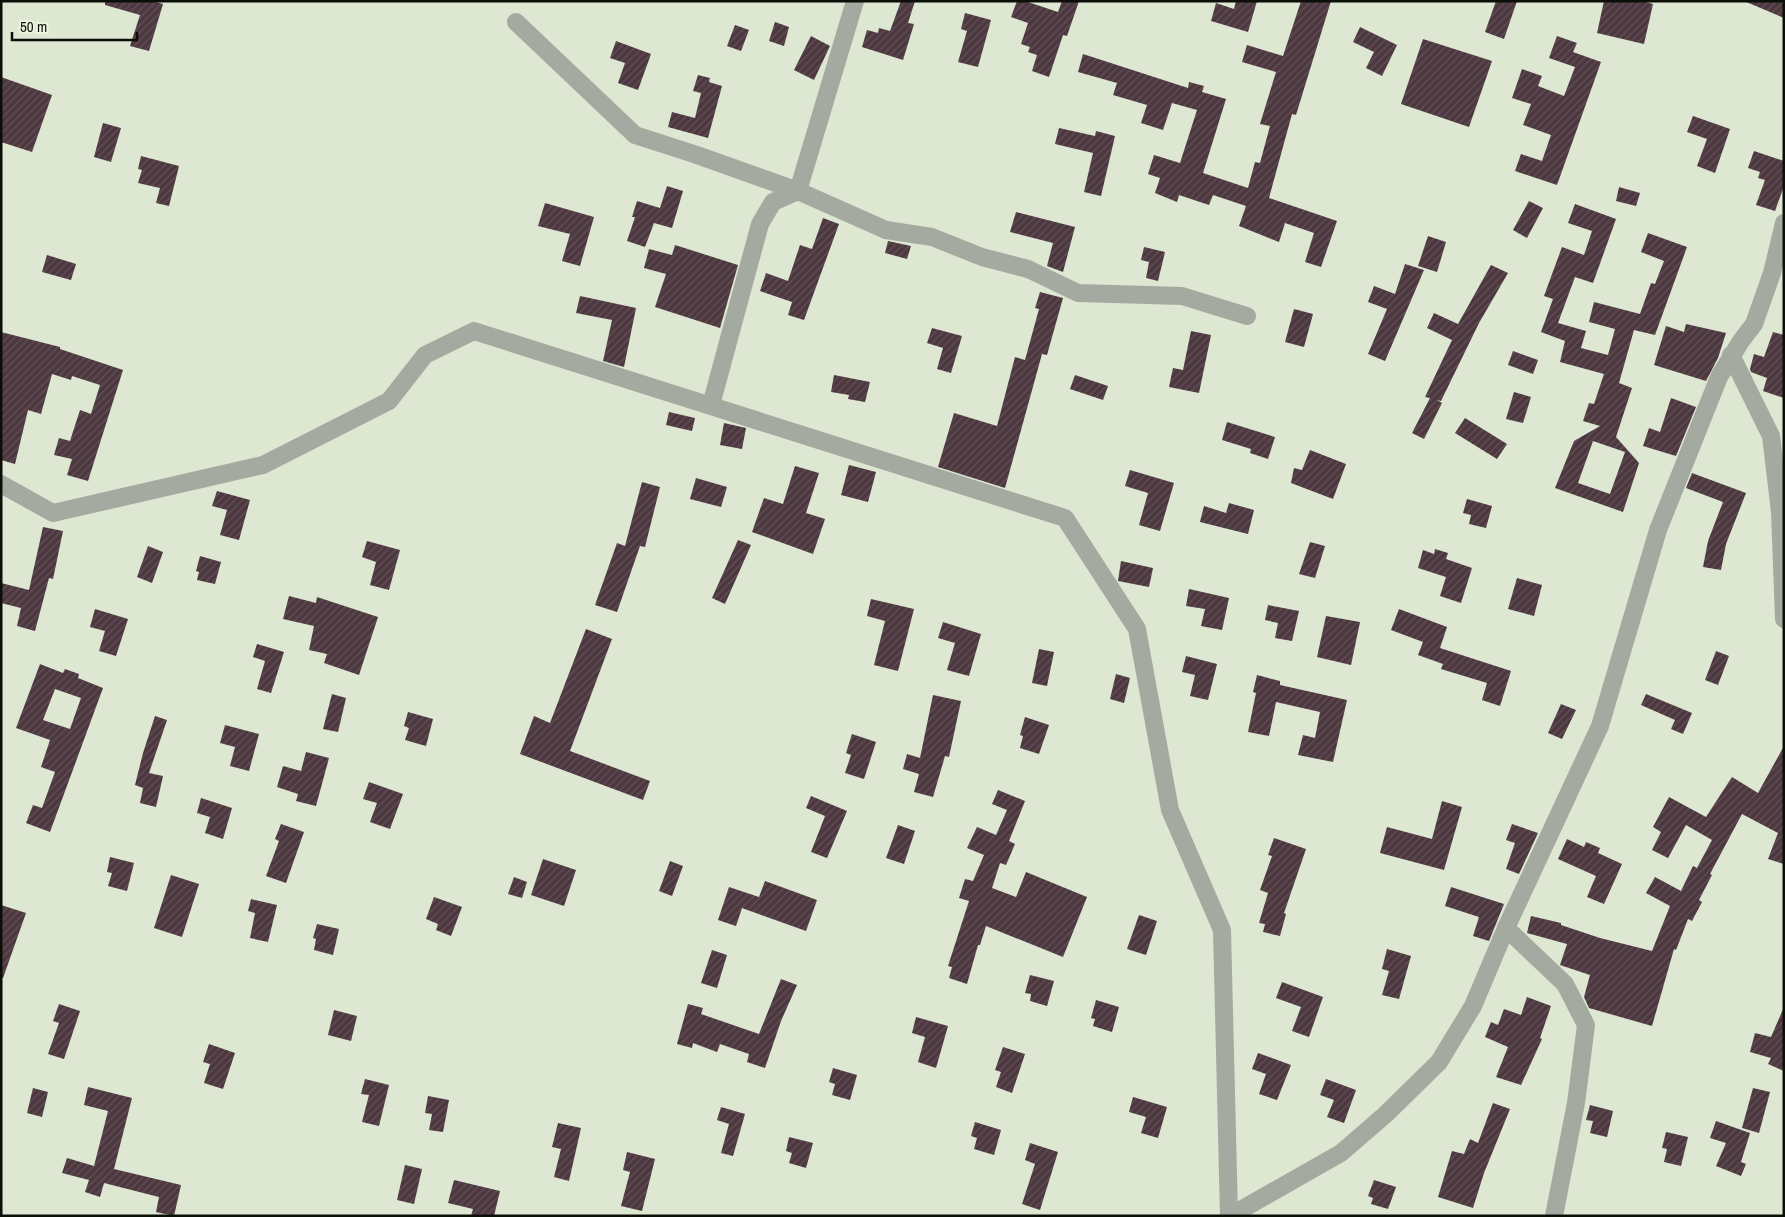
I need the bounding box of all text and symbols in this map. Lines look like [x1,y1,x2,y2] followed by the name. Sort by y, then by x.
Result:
[12,10,138,42] scale bar
[20,16,47,37] text: 50 m

